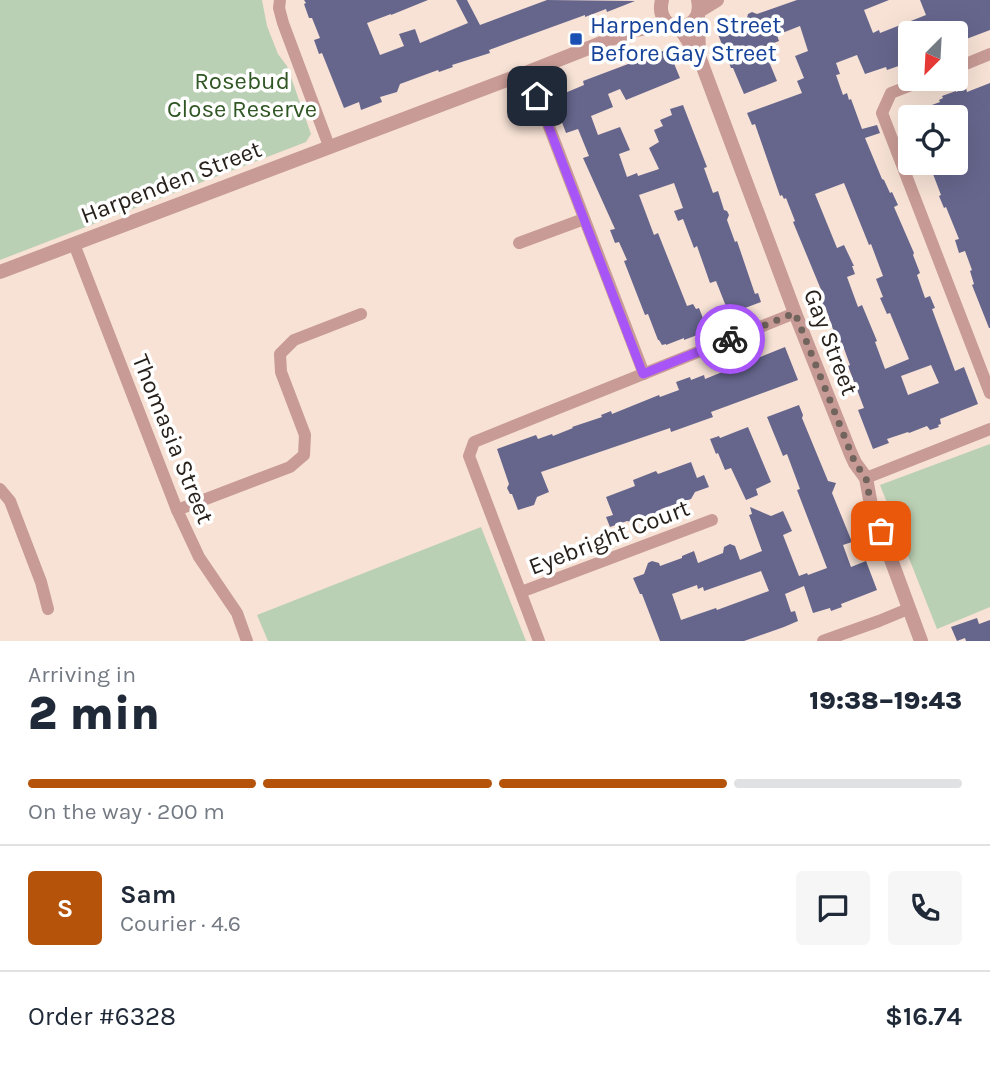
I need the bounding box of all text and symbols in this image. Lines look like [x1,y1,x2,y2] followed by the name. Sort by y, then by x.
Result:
[590,11,781,67] place label: Harpenden Street Before Gay Street
[898,21,968,91] north arrow
[898,21,968,175] map controls
[568,31,584,47] marker: Harpenden Street Before Gay Street
[507,66,567,126] pin
[167,67,317,123] park label: Rosebud Close Reserve
[518,77,556,115] icon: home
[898,105,968,175] button: locate
[77,135,265,229] street label: Harpenden Street
[798,285,864,399] street label: Gay Street
[695,304,765,374] courier
[711,320,749,358] icon: bike
[126,350,220,528] street label: Thomasia Street
[525,493,693,581] street label: Eyebright Court
[851,501,911,561] pin
[862,512,900,550] icon: bag
[28,661,136,688] text: Arriving in
[809,685,962,716] text: 19:38–19:43
[28,687,160,741] text: 2 min
[28,798,225,825] text: On the way · 200 m
[796,871,870,945] button: chat
[888,871,962,945] button: phone
[120,879,176,910] text: Sam
[57,893,73,924] text: S
[120,910,241,937] text: Courier · 4.6
[28,1001,176,1032] text: Order #6328
[885,1001,962,1032] text: $16.74

